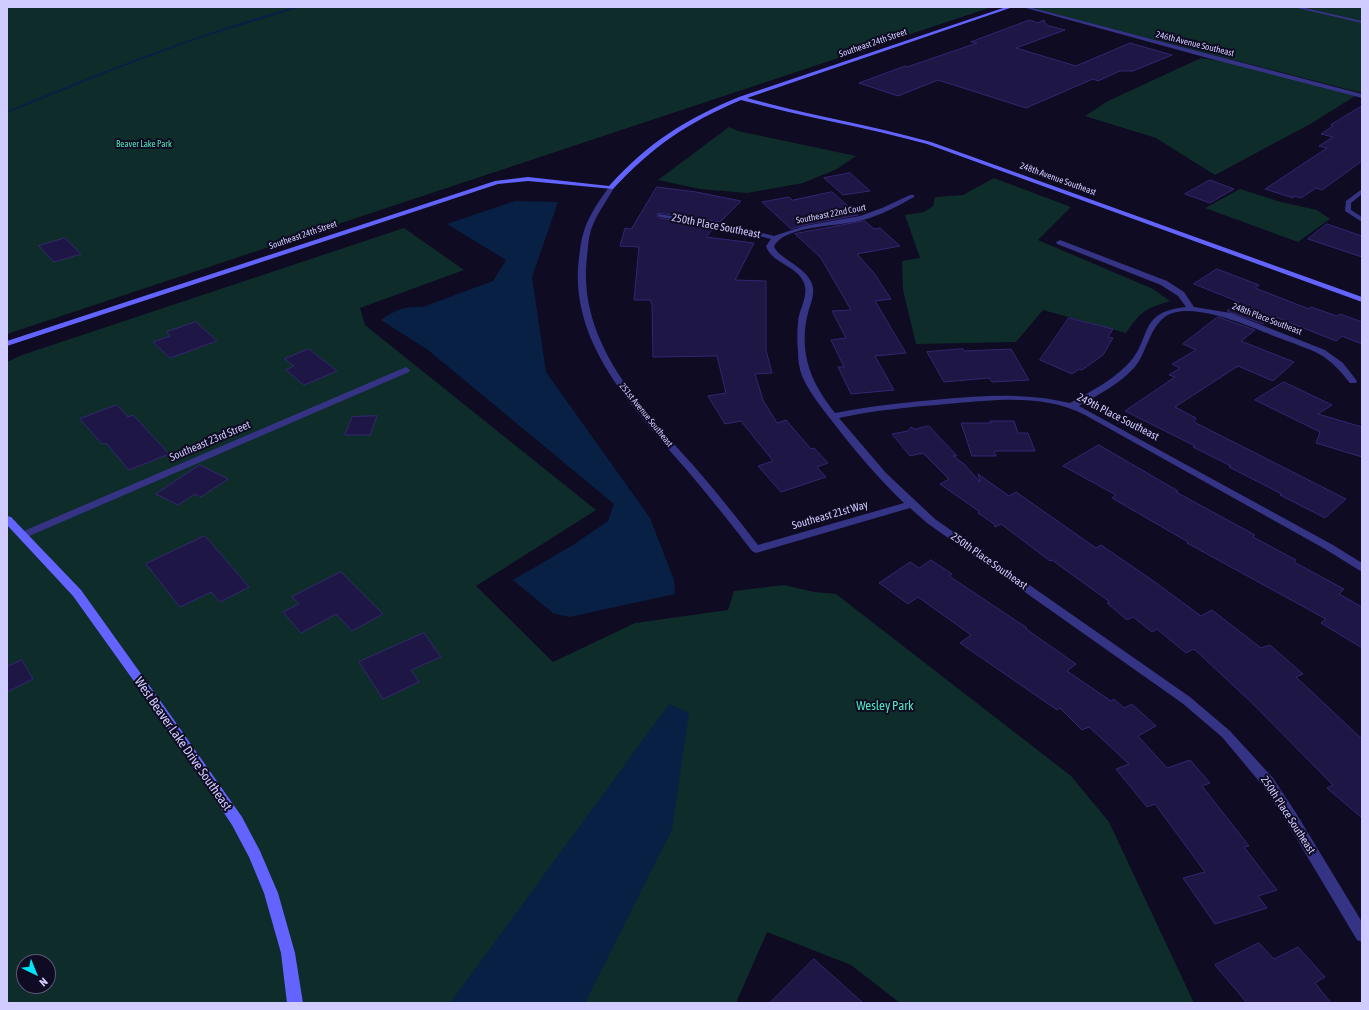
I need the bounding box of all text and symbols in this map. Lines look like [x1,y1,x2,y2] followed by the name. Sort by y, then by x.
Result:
[838,26,908,60] street label: Southeast 24th Street
[1155,29,1235,59] street label: 246th Avenue Southeast
[116,139,172,149] park label: Beaver Lake Park
[1018,160,1098,198] street label: 248th Avenue Southeast
[795,202,867,226] street label: Southeast 22nd Court
[670,211,762,241] street label: 250th Place Southeast
[268,218,338,252] street label: Southeast 24th Street
[1231,301,1303,337] street label: 248th Place Southeast
[617,381,675,449] street label: 251st Avenue Southeast
[1075,391,1161,443] street label: 249th Place Southeast
[168,418,252,464] street label: Southeast 23rd Street
[790,498,870,532] street label: Southeast 21st Way
[948,530,1030,592] street label: 250th Place Southeast
[131,674,235,814] street label: West Beaver Lake Drive Southeast
[856,698,914,714] park label: Wesley Park
[1258,774,1318,856] street label: 250th Place Southeast
[16,954,56,994] north arrow
[37,975,50,989] text: N

